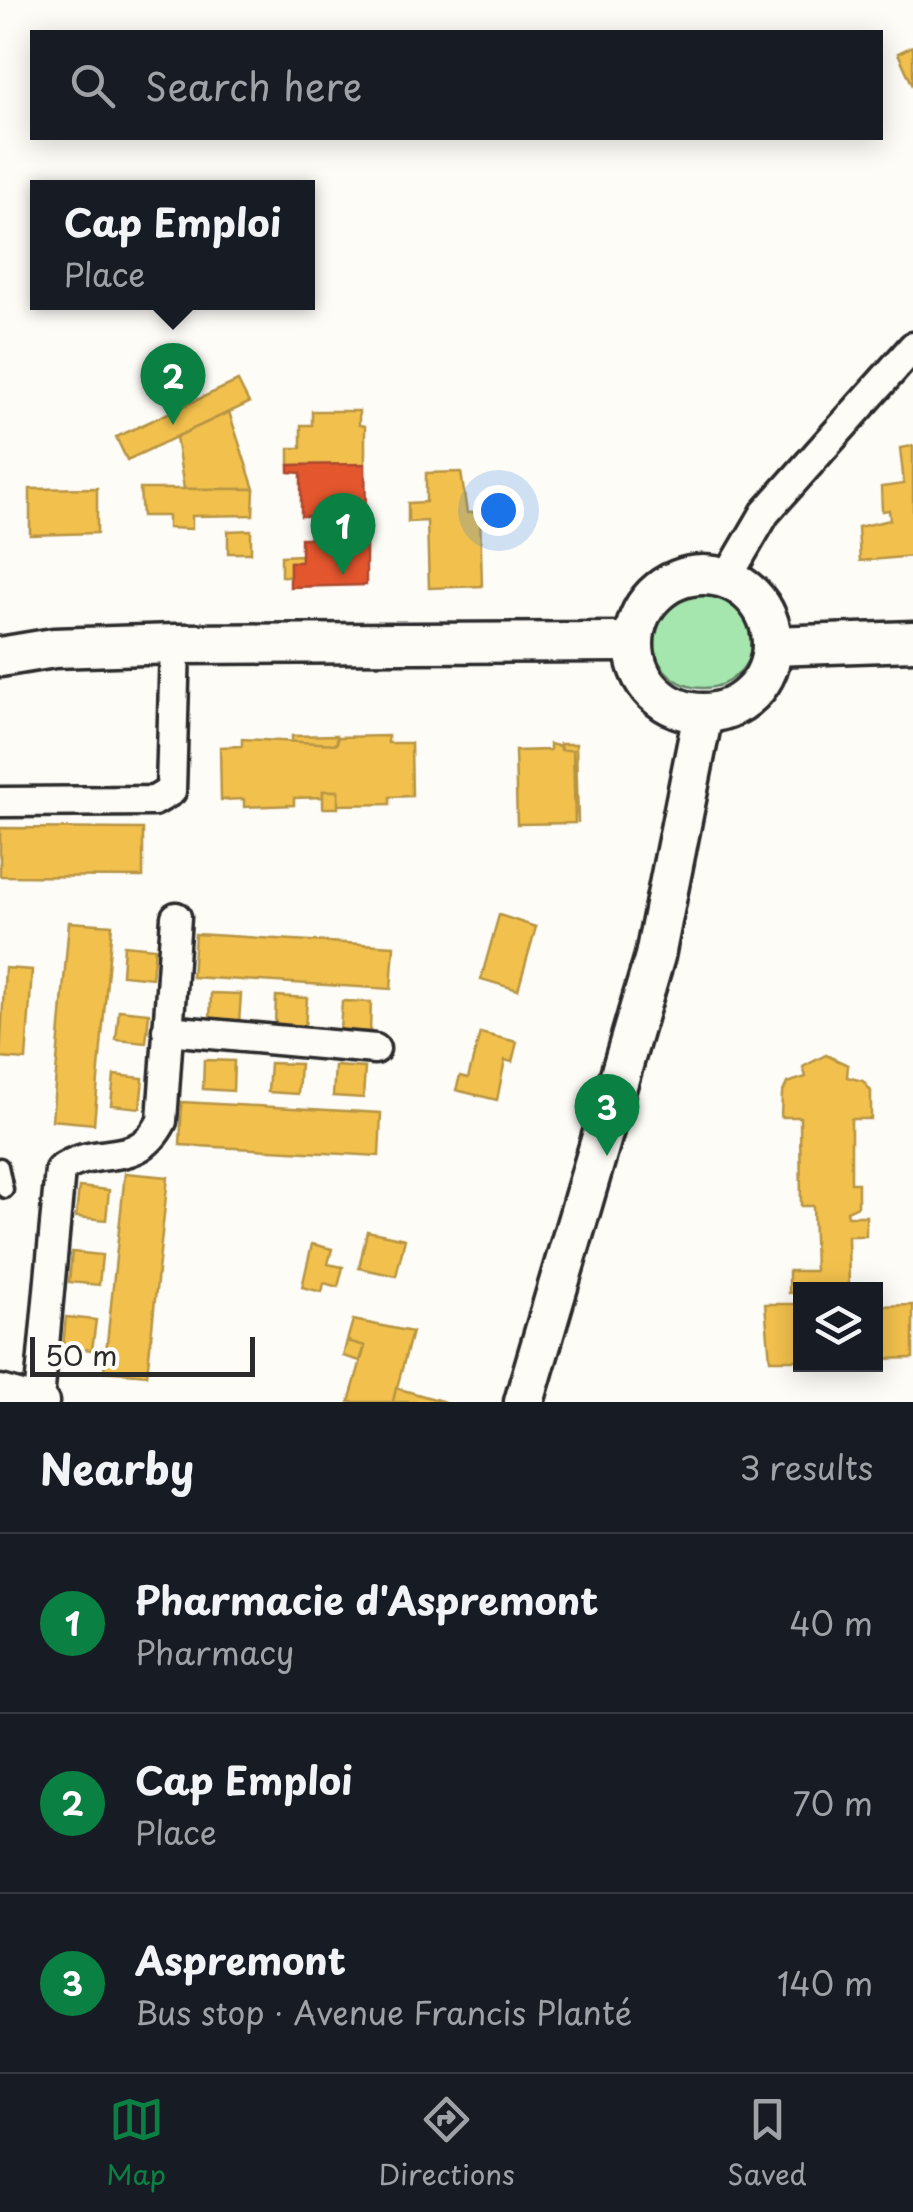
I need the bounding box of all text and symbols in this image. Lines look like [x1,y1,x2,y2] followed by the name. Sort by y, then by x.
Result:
[30,30,883,140] search box
[145,57,362,114] text: Search here
[65,58,120,113] icon: search
[30,180,315,310] popup
[64,193,281,250] text: Cap Emploi
[64,250,145,298] text: Place
[140,342,206,425] pin: 2
[473,485,524,536] your location
[310,492,376,575] pin: 1
[574,1074,640,1156] pin: 3
[793,1282,883,1372] map controls
[793,1282,883,1372] button: layers
[30,1332,255,1376] scale bar
[45,1333,118,1376] text: 50 m
[40,1436,194,1499] text: Nearby
[739,1443,873,1491] text: 3 results
[135,1571,599,1628] text: Pharmacie d'Aspremont
[65,1599,80,1647] text: 1
[789,1599,873,1647] text: 40 m
[135,1628,294,1676] text: Pharmacy
[135,1751,353,1808] text: Cap Emploi
[61,1779,84,1827] text: 2
[793,1779,873,1827] text: 70 m
[135,1808,217,1856] text: Place
[135,1931,346,1988] text: Aspremont
[62,1959,83,2007] text: 3
[777,1959,873,2007] text: 140 m
[135,1988,632,2036] text: Bus stop · Avenue Francis Planté
[106,2092,166,2195] tab: Map
[379,2092,515,2195] tab: Directions
[727,2092,807,2195] tab: Saved

